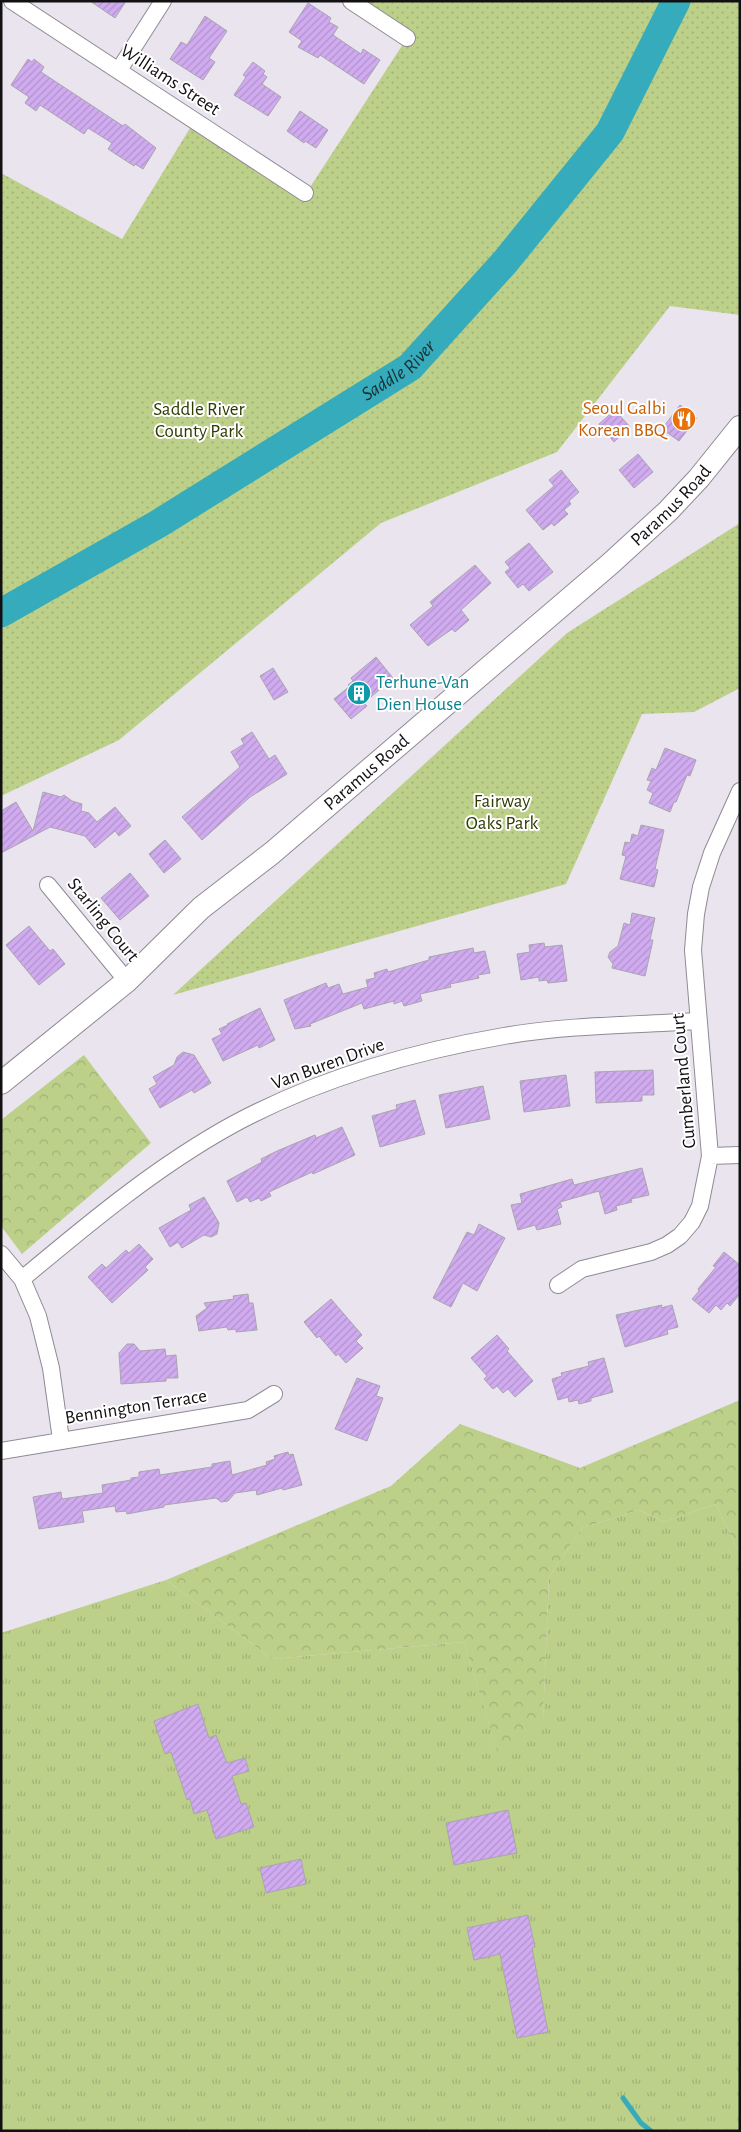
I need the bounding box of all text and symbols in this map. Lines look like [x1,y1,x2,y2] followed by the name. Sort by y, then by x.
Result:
[117,41,223,119] street label: Williams Street
[358,336,439,405] water label: Saddle River
[578,399,668,440] place label: Seoul Galbi Korean BBQ
[153,400,245,441] park label: Saddle River County Park
[671,406,697,432] restaurant icon: Seoul Galbi Korean BBQ
[627,462,715,550] street label: Paramus Road
[376,673,469,714] place label: Terhune-Van Dien House
[346,680,372,706] building icon: Terhune-Van Dien House
[320,731,413,814] street label: Paramus Road
[466,792,539,833] park label: Fairway Oaks Park
[64,874,142,966] street label: Starling Court
[669,1013,699,1149] street label: Cumberland Court
[269,1035,387,1093] street label: Van Buren Drive
[64,1386,208,1428] street label: Bennington Terrace

